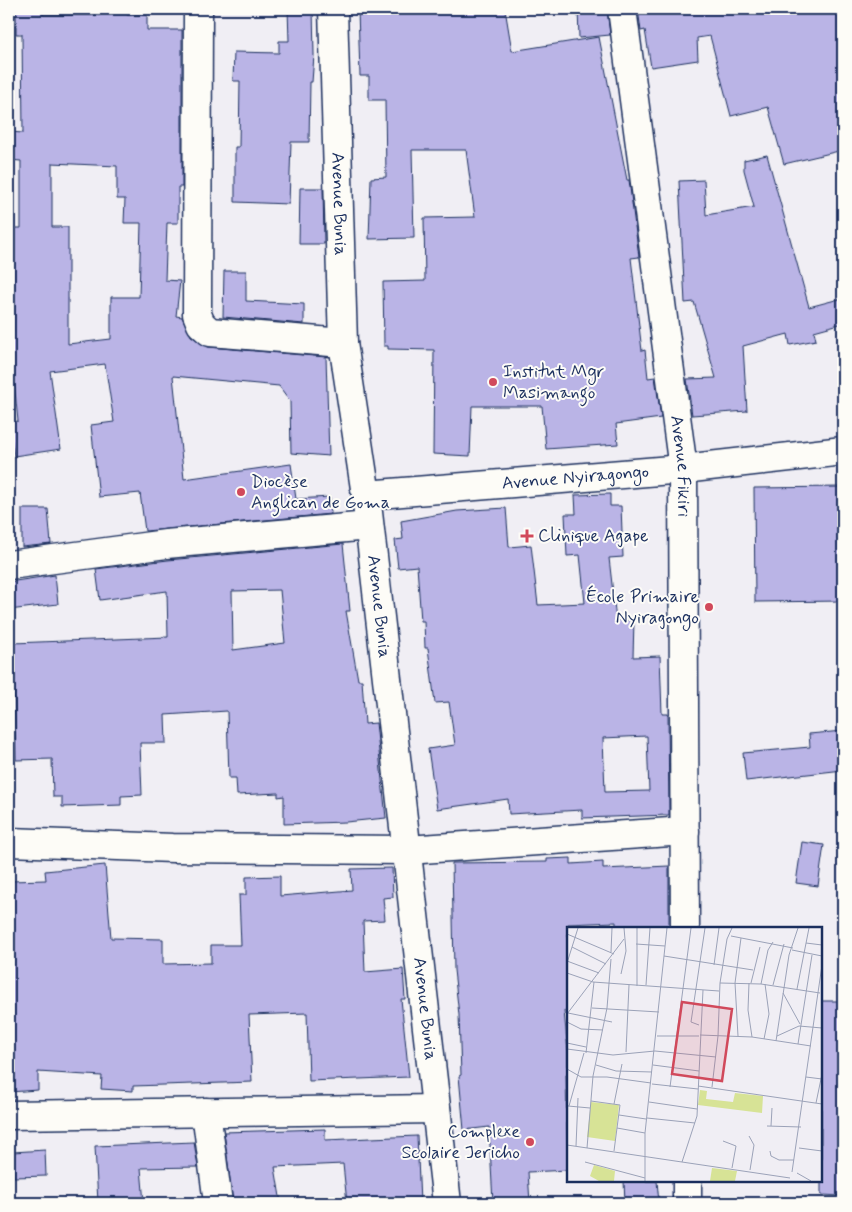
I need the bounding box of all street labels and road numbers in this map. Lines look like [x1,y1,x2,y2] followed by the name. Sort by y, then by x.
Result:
[325,152,352,256] street label: Avenue Bunia
[664,414,695,517] street label: Avenue Fikiri
[501,460,650,496] street label: Avenue Nyiragongo
[361,554,397,659] street label: Avenue Bunia
[407,956,443,1062] street label: Avenue Bunia

